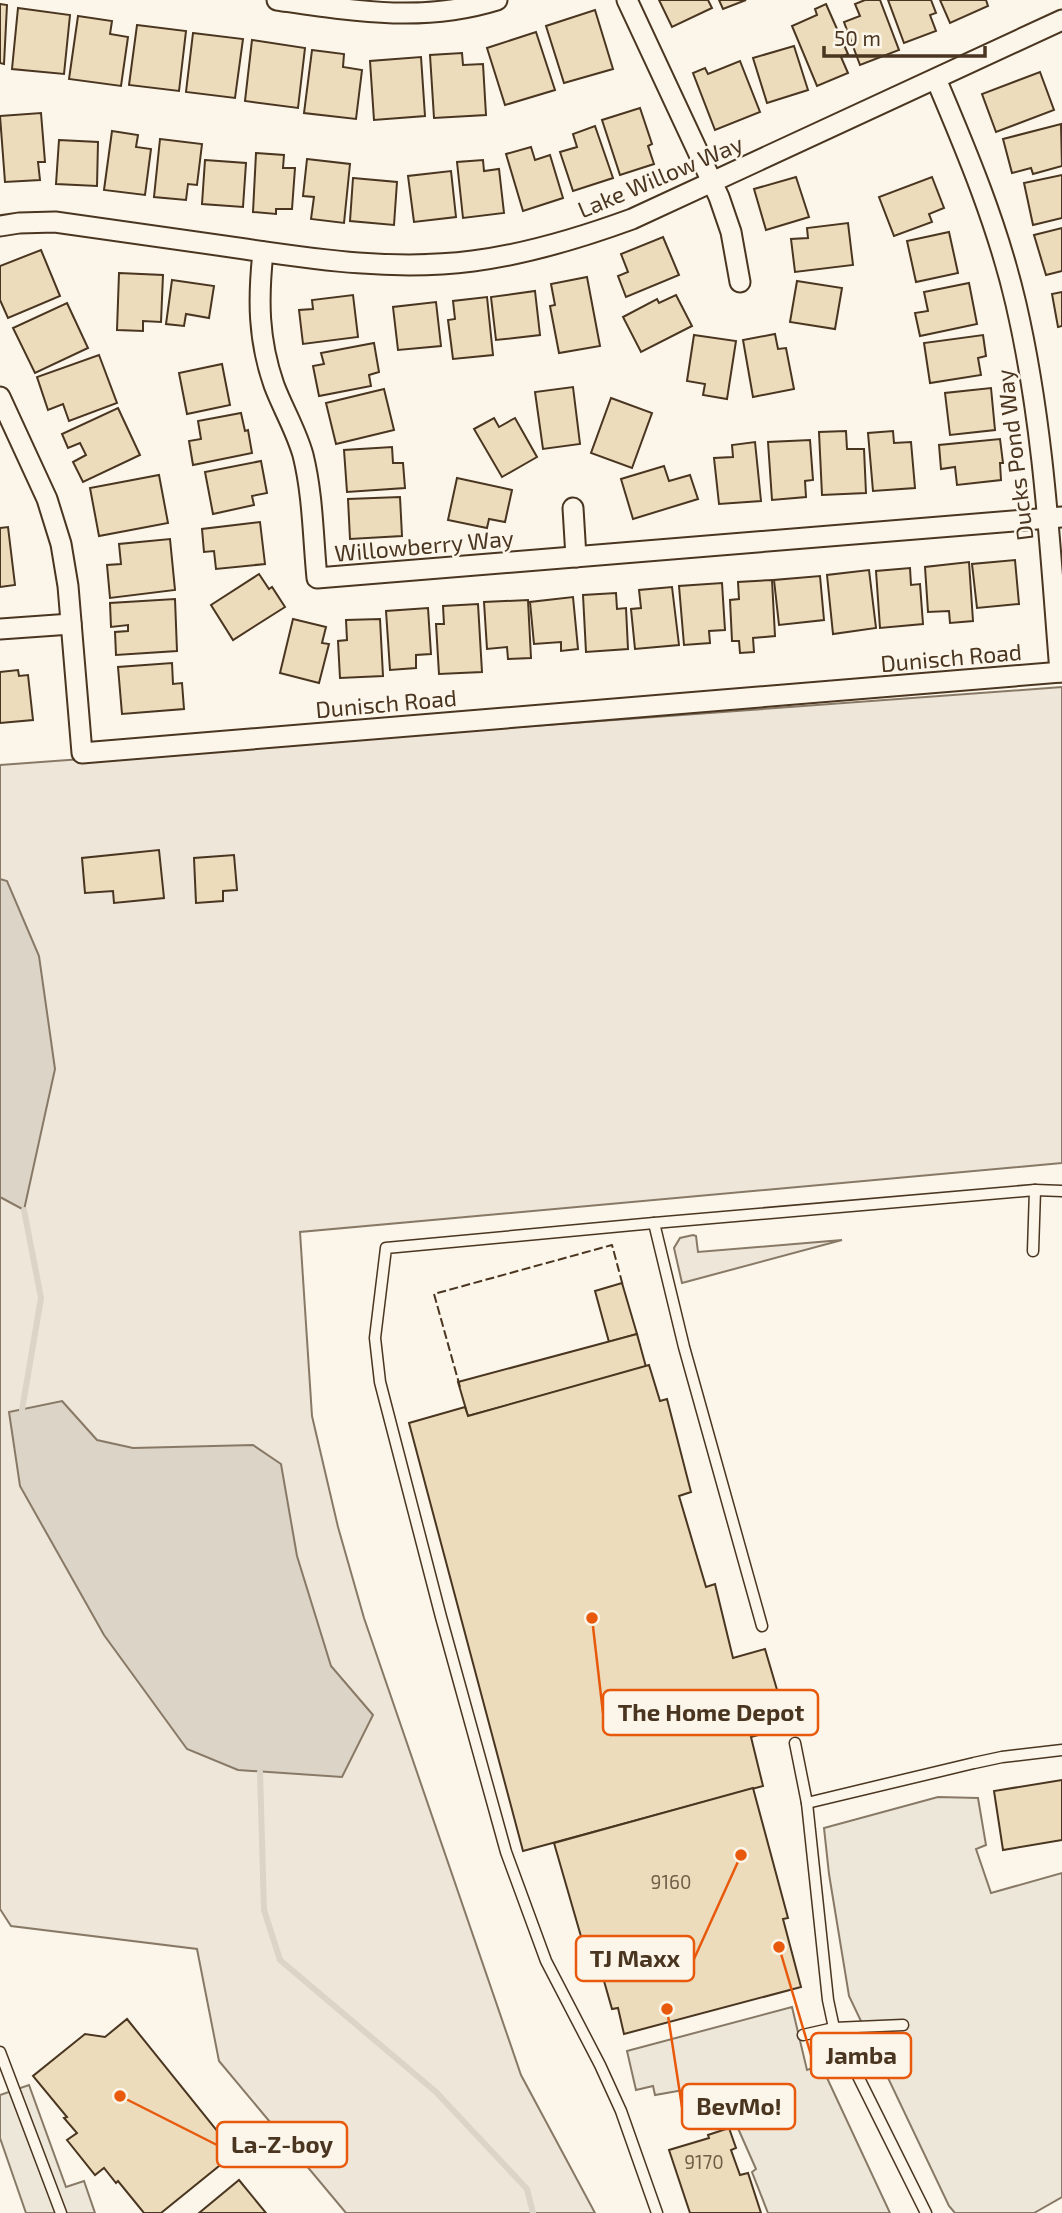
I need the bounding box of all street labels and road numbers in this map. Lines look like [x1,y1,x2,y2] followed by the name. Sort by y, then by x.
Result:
[573,129,747,223] street label: Lake Willow Way
[990,368,1038,542] street label: Ducks Pond Way
[333,523,515,567] street label: Willowberry Way
[879,637,1023,677] street label: Dunisch Road
[314,683,458,723] street label: Dunisch Road

